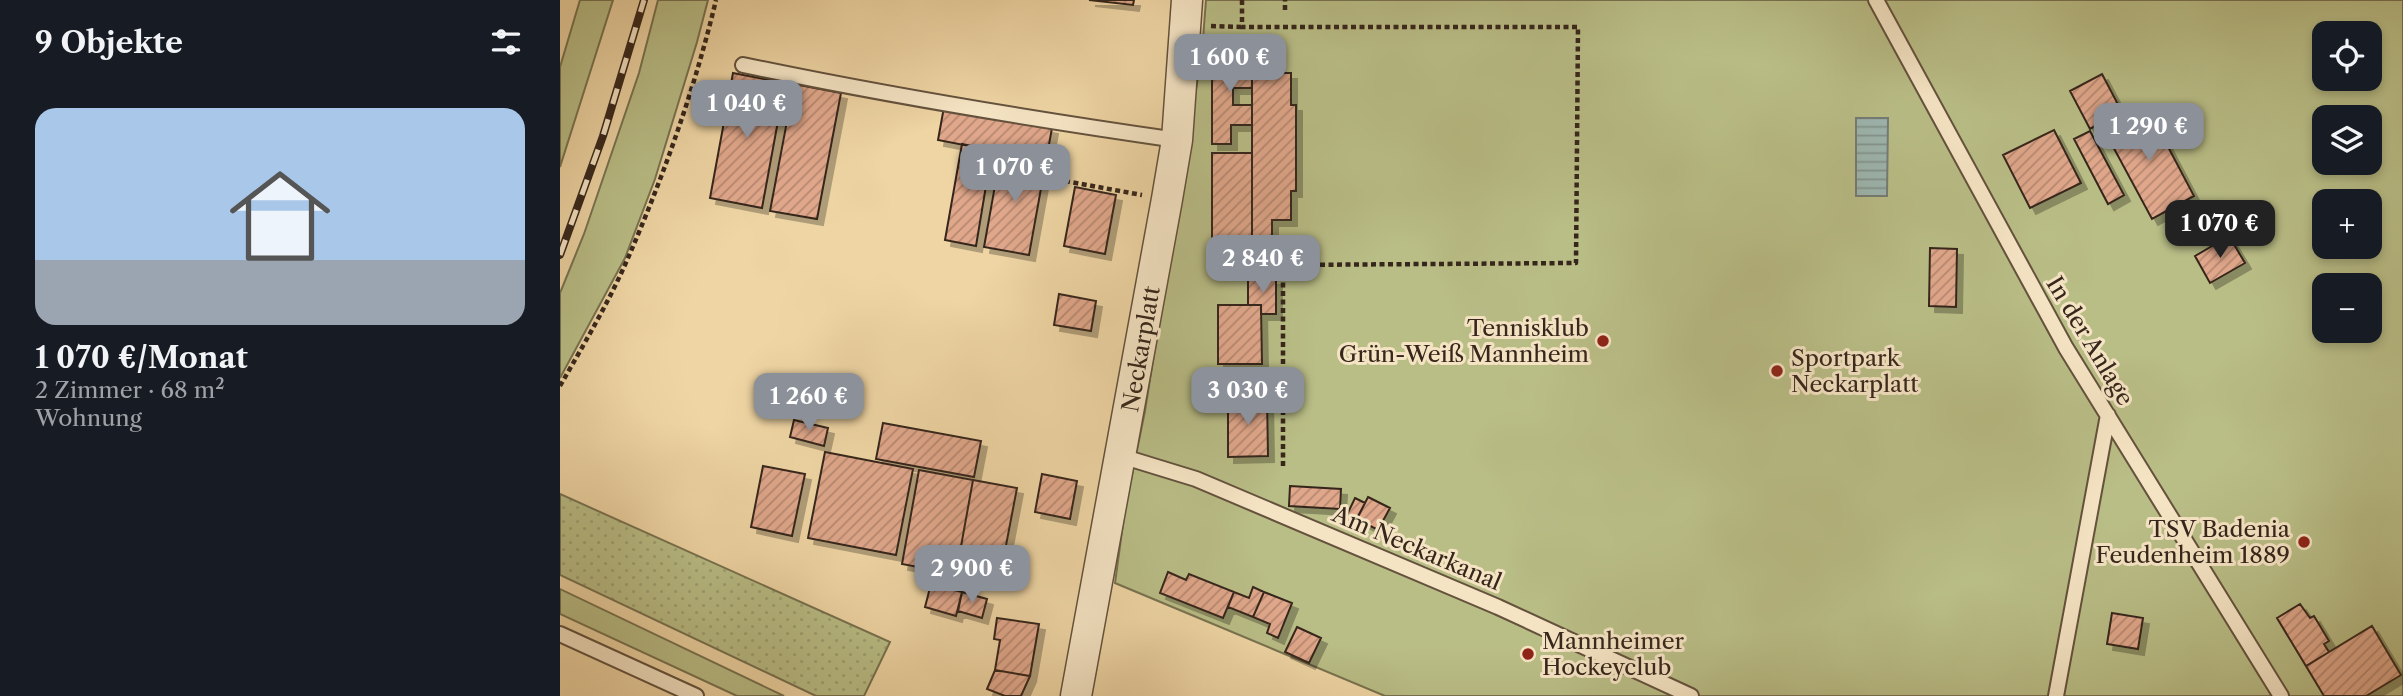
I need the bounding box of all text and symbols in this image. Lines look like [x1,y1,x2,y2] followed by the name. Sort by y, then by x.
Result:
[2312,21,2382,343] map controls
[2312,21,2382,91] button: locate
[487,23,525,61] icon: filters
[35,24,183,61] text: 9 Objekte
[1165,34,1295,94] pin: 1 600 €
[1190,43,1270,71] text: 1 600 €
[682,80,812,140] pin: 1 040 €
[707,89,787,117] text: 1 040 €
[2084,104,2214,163] pin: 1 290 €
[2312,105,2382,175] button: layers
[2110,112,2188,140] text: 1 290 €
[950,144,1080,204] pin: 1 070 €
[217,153,343,279] icon: home
[976,153,1054,181] text: 1 070 €
[2312,189,2382,259] button: +
[2155,201,2285,260] pin: 1 070 €
[2181,209,2259,237] text: 1 070 €
[1198,236,1328,295] pin: 2 840 €
[1222,244,1304,272] text: 2 840 €
[2040,271,2140,411] street label: In der Anlage
[2312,273,2382,343] button: −
[1116,284,1166,414] street label: Neckarplatt
[1339,314,1589,368] place label: Tennisklub Grün-Weiß Mannheim
[1595,333,1611,349] marker: Tennisklub Grün-Weiß Mannheim
[35,339,248,376] text: 1 070 €/Monat
[1791,344,1918,398] place label: Sportpark Neckarplatt
[1769,363,1785,379] marker: Sportpark Neckarplatt
[1183,368,1313,427] pin: 3 030 €
[744,374,874,433] pin: 1 260 €
[35,376,225,404] text: 2 Zimmer · 68 m²
[1207,376,1289,404] text: 3 030 €
[770,382,848,410] text: 1 260 €
[35,404,142,432] text: Wohnung
[1327,499,1506,596] street label: Am Neckarkanal
[2095,515,2291,569] place label: TSV Badenia Feudenheim 1889
[2296,534,2312,550] marker: TSV Badenia Feudenheim 1889
[907,546,1037,605] pin: 2 900 €
[931,554,1013,582] text: 2 900 €
[1542,627,1685,681] place label: Mannheimer Hockeyclub
[1520,646,1536,662] marker: Mannheimer Hockeyclub

